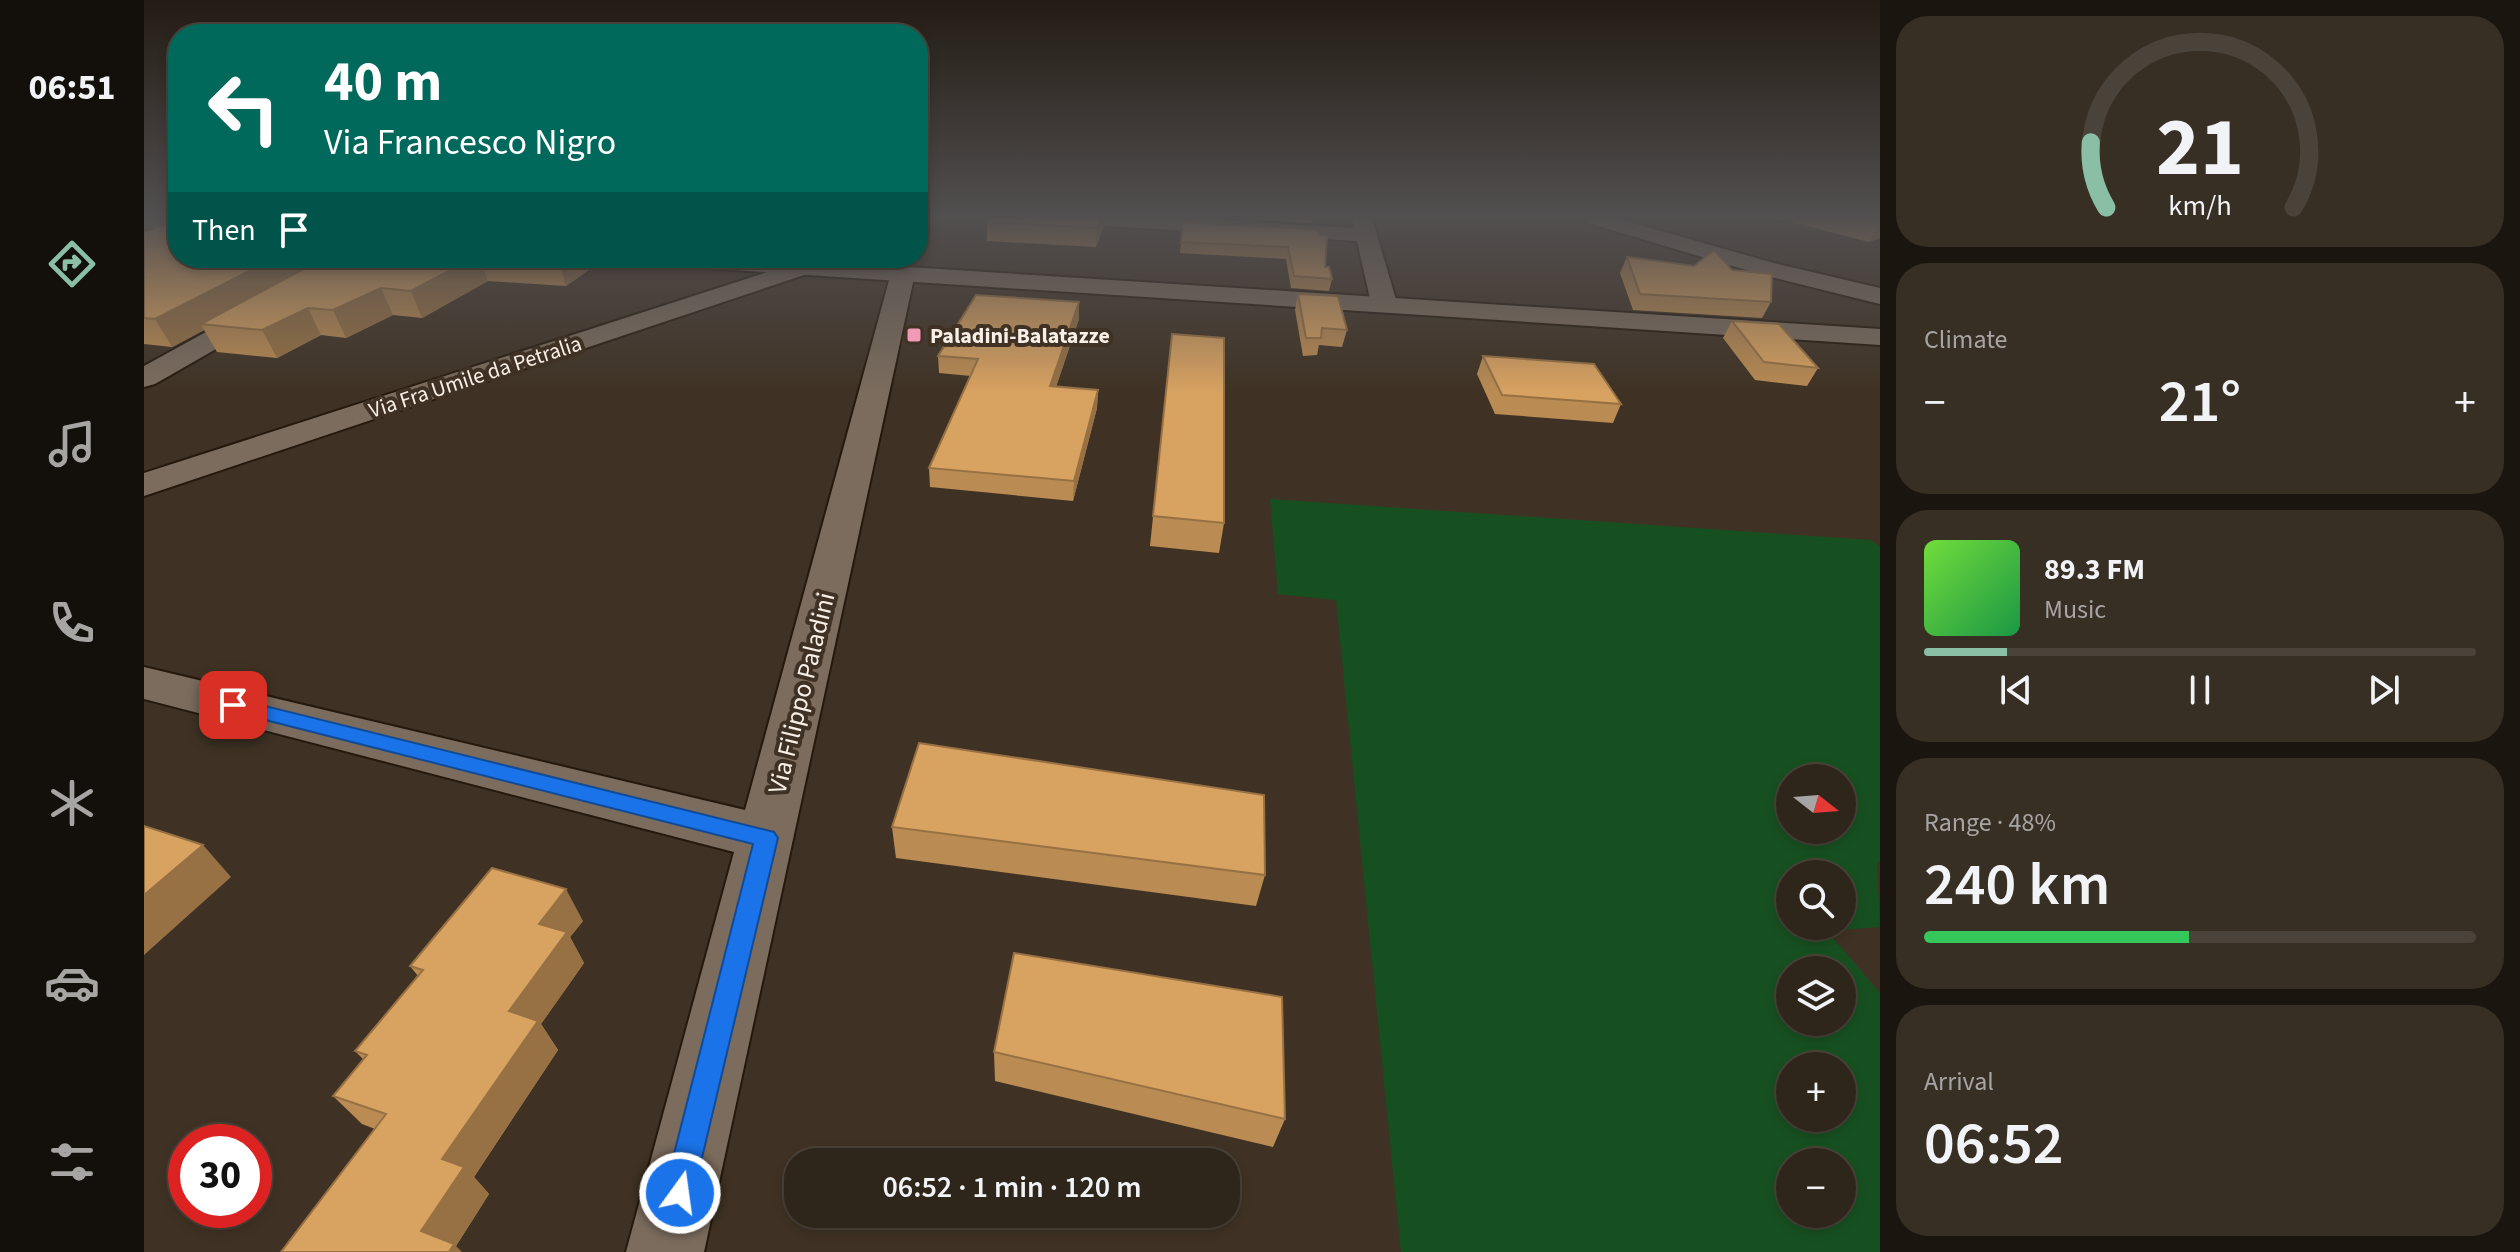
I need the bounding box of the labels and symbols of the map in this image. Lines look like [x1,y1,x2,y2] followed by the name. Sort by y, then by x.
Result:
[930,320,1110,352] place label: Paladini-Balatazze
[905,326,923,344] marker: Paladini-Balatazze
[365,327,586,426] street label: Via Fra Umile da Petralia
[759,589,844,798] street label: Via Filippo Paladini
[199,671,267,739] pin
[1776,764,1856,844] north arrow
[168,1124,272,1228] speed limit sign: 30
[638,1151,722,1235] position arrow

